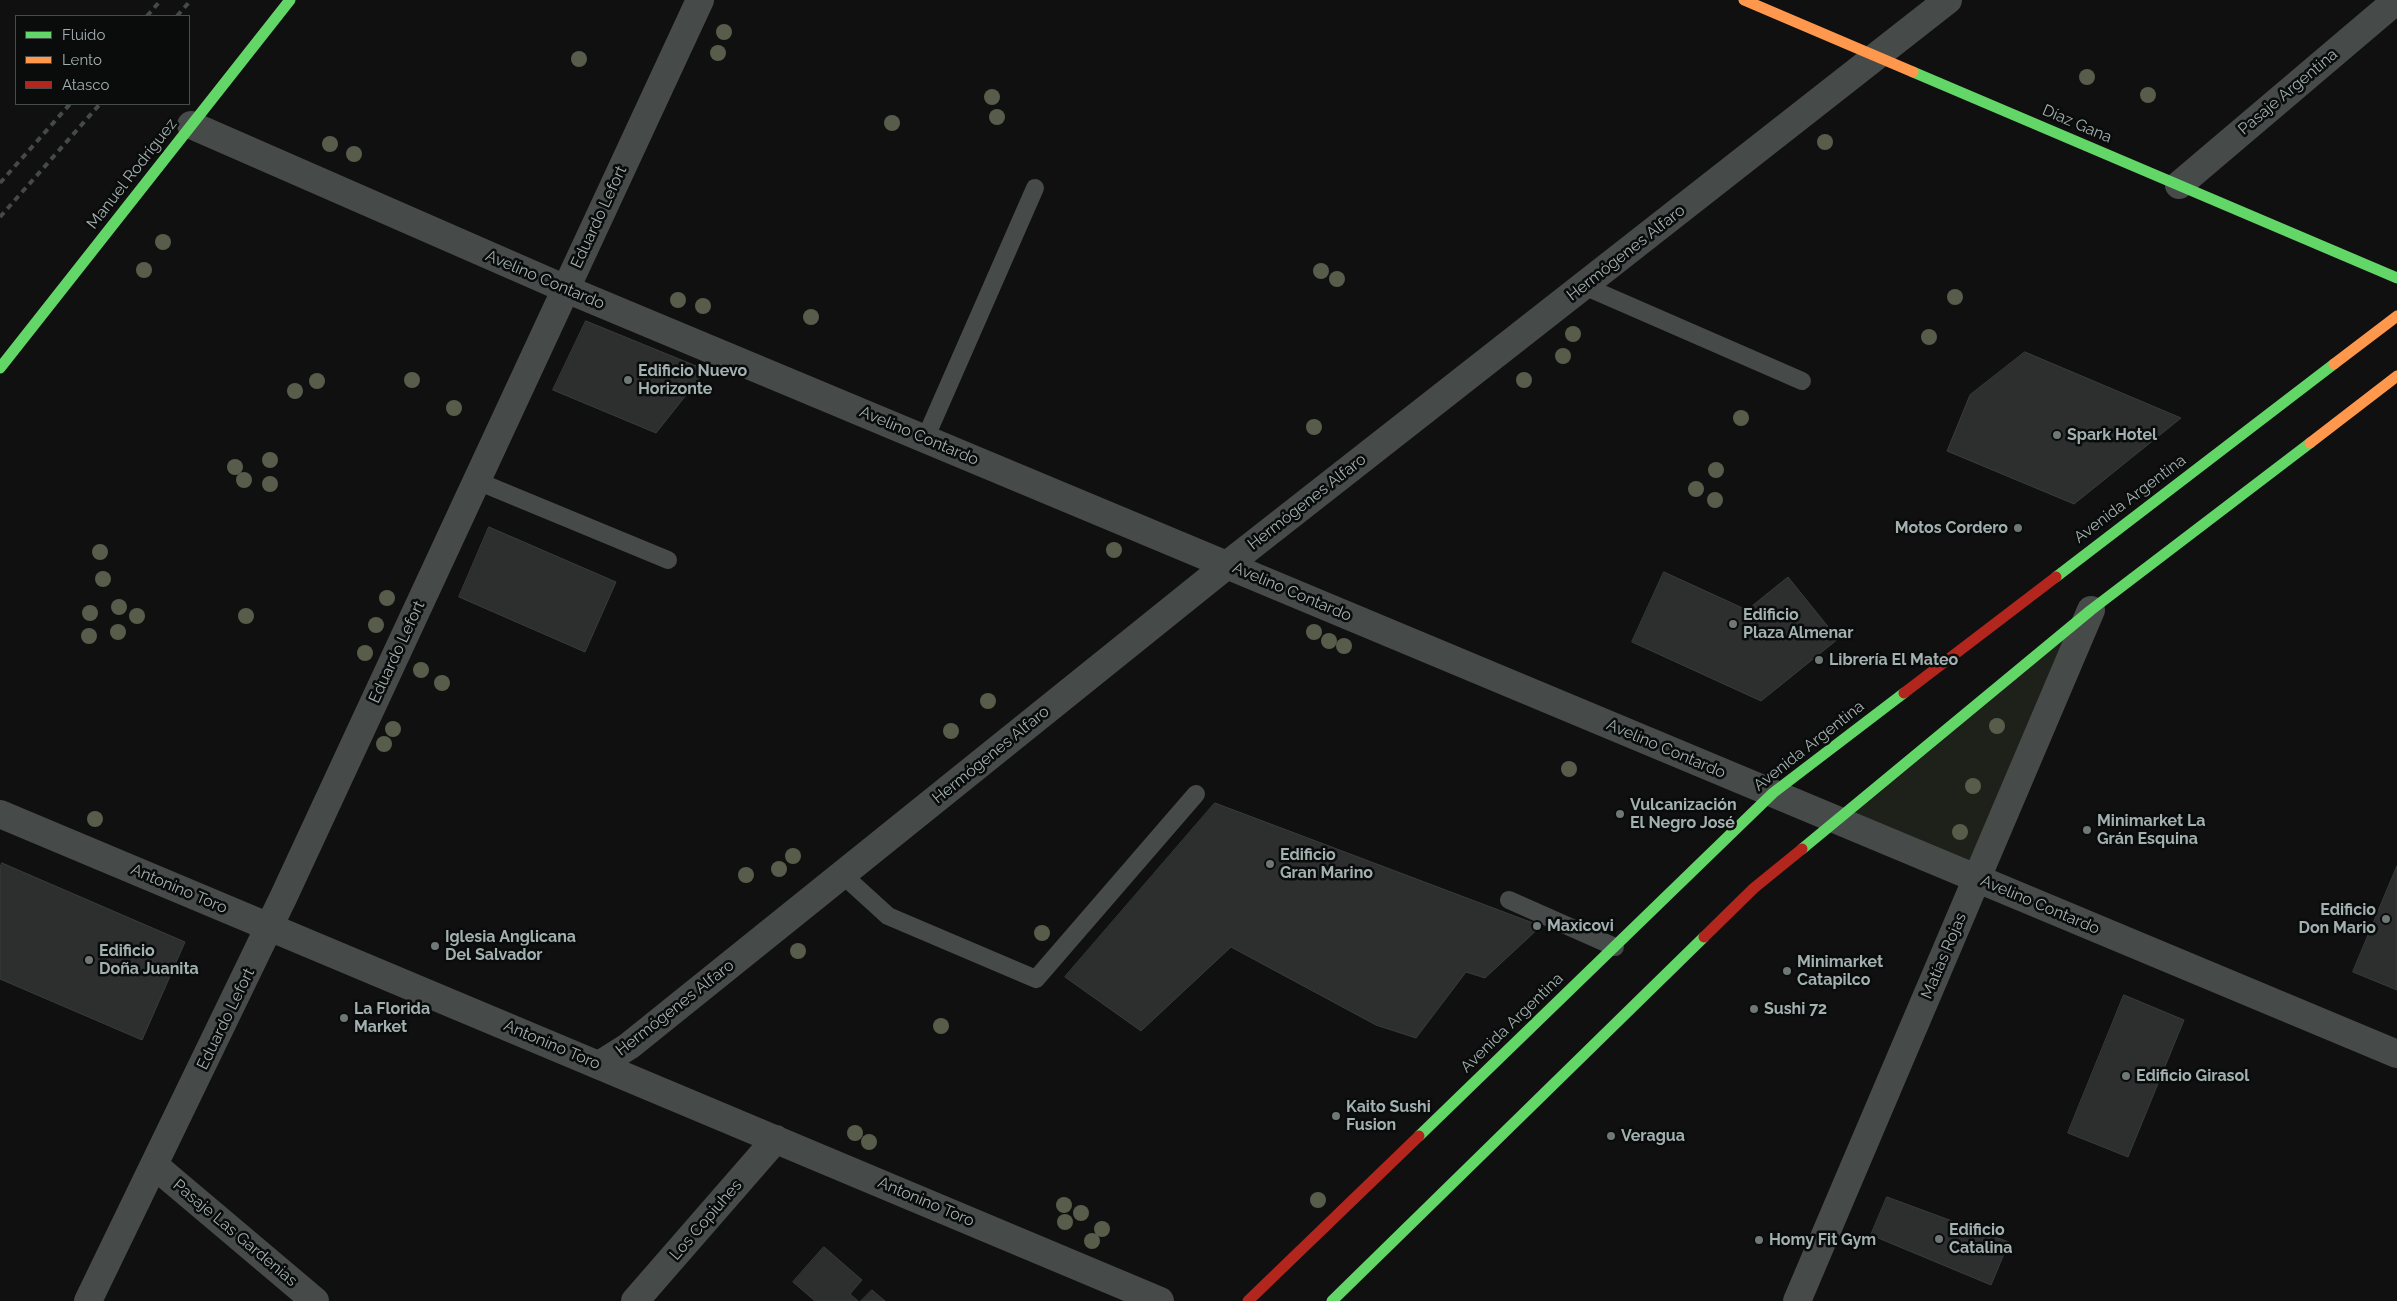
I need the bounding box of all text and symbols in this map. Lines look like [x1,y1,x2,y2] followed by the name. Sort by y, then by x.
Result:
[15,15,190,105] legend
[62,26,105,44] text: Fluido
[2234,45,2342,139] street label: Pasaje Argentina
[62,51,102,69] text: Lento
[62,76,109,94] text: Atasco
[2039,101,2115,147] street label: Díaz Gana
[83,115,181,233] street label: Manuel Rodríguez
[567,163,631,271] street label: Eduardo Lefort
[1563,201,1689,305] street label: Hermógenes Alfaro
[483,246,607,314] street label: Avelino Contardo
[638,361,747,399] place label: Edificio Nuevo Horizonte
[622,374,634,386] marker: Edificio Nuevo Horizonte
[857,402,981,470] street label: Avelino Contardo
[2067,425,2157,445] place label: Spark Hotel
[2051,429,2063,441] marker: Spark Hotel
[1244,450,1370,554] street label: Hermógenes Alfaro
[2070,451,2190,547] street label: Avenida Argentina
[1895,518,2008,538] place label: Motos Cordero
[2012,522,2024,534] marker: Motos Cordero
[1230,558,1354,626] street label: Avelino Contardo
[365,598,429,706] street label: Eduardo Lefort
[1743,605,1853,643] place label: Edificio Plaza Almenar
[1727,618,1739,630] marker: Edificio Plaza Almenar
[1829,650,1958,670] place label: Librería El Mateo
[1813,654,1825,666] marker: Librería El Mateo
[1750,697,1868,795] street label: Avenida Argentina
[929,702,1053,808] street label: Hermógenes Alfaro
[1604,715,1728,783] street label: Avelino Contardo
[1630,795,1737,833] place label: Vulcanización El Negro José
[1614,808,1626,820] marker: Vulcanización El Negro José
[2097,811,2205,849] place label: Minimarket La Grán Esquina
[2081,824,2093,836] marker: Minimarket La Grán Esquina
[1280,845,1373,883] place label: Edificio Gran Marino
[1264,858,1276,870] marker: Edificio Gran Marino
[128,860,230,918] street label: Antonino Toro
[1978,871,2102,939] street label: Avelino Contardo
[2298,900,2376,938] place label: Edificio Don Mario
[1917,910,1971,1002] street label: Matías Rojas
[2380,913,2392,925] marker: Edificio Don Mario
[1547,916,1614,936] place label: Maxicovi
[1531,920,1543,932] marker: Maxicovi
[445,927,576,965] place label: Iglesia Anglicana Del Salvador
[429,940,441,952] marker: Iglesia Anglicana Del Salvador
[99,941,199,979] place label: Edificio Doña Juanita
[1797,952,1883,990] place label: Minimarket Catapilco
[83,954,95,966] marker: Edificio Doña Juanita
[612,956,738,1060] street label: Hermógenes Alfaro
[193,965,259,1073] street label: Eduardo Lefort
[1781,965,1793,977] marker: Minimarket Catapilco
[1457,969,1567,1077] street label: Avenida Argentina
[354,999,430,1037] place label: La Florida Market
[1764,999,1827,1019] place label: Sushi 72
[1748,1003,1760,1015] marker: Sushi 72
[338,1012,350,1024] marker: La Florida Market
[501,1016,603,1074] street label: Antonino Toro
[2136,1066,2249,1086] place label: Edificio Girasol
[2120,1070,2132,1082] marker: Edificio Girasol
[1346,1097,1431,1135] place label: Kaito Sushi Fusion
[1330,1110,1342,1122] marker: Kaito Sushi Fusion
[1621,1126,1685,1146] place label: Veragua
[1605,1130,1617,1142] marker: Veragua
[875,1173,977,1231] street label: Antonino Toro
[169,1175,301,1291] street label: Pasaje Las Gardenias
[666,1176,746,1264] street label: Los Copiuhes
[1949,1220,2012,1258] place label: Edificio Catalina
[1769,1230,1876,1250] place label: Homy Fit Gym
[1933,1233,1945,1245] marker: Edificio Catalina
[1753,1234,1765,1246] marker: Homy Fit Gym

